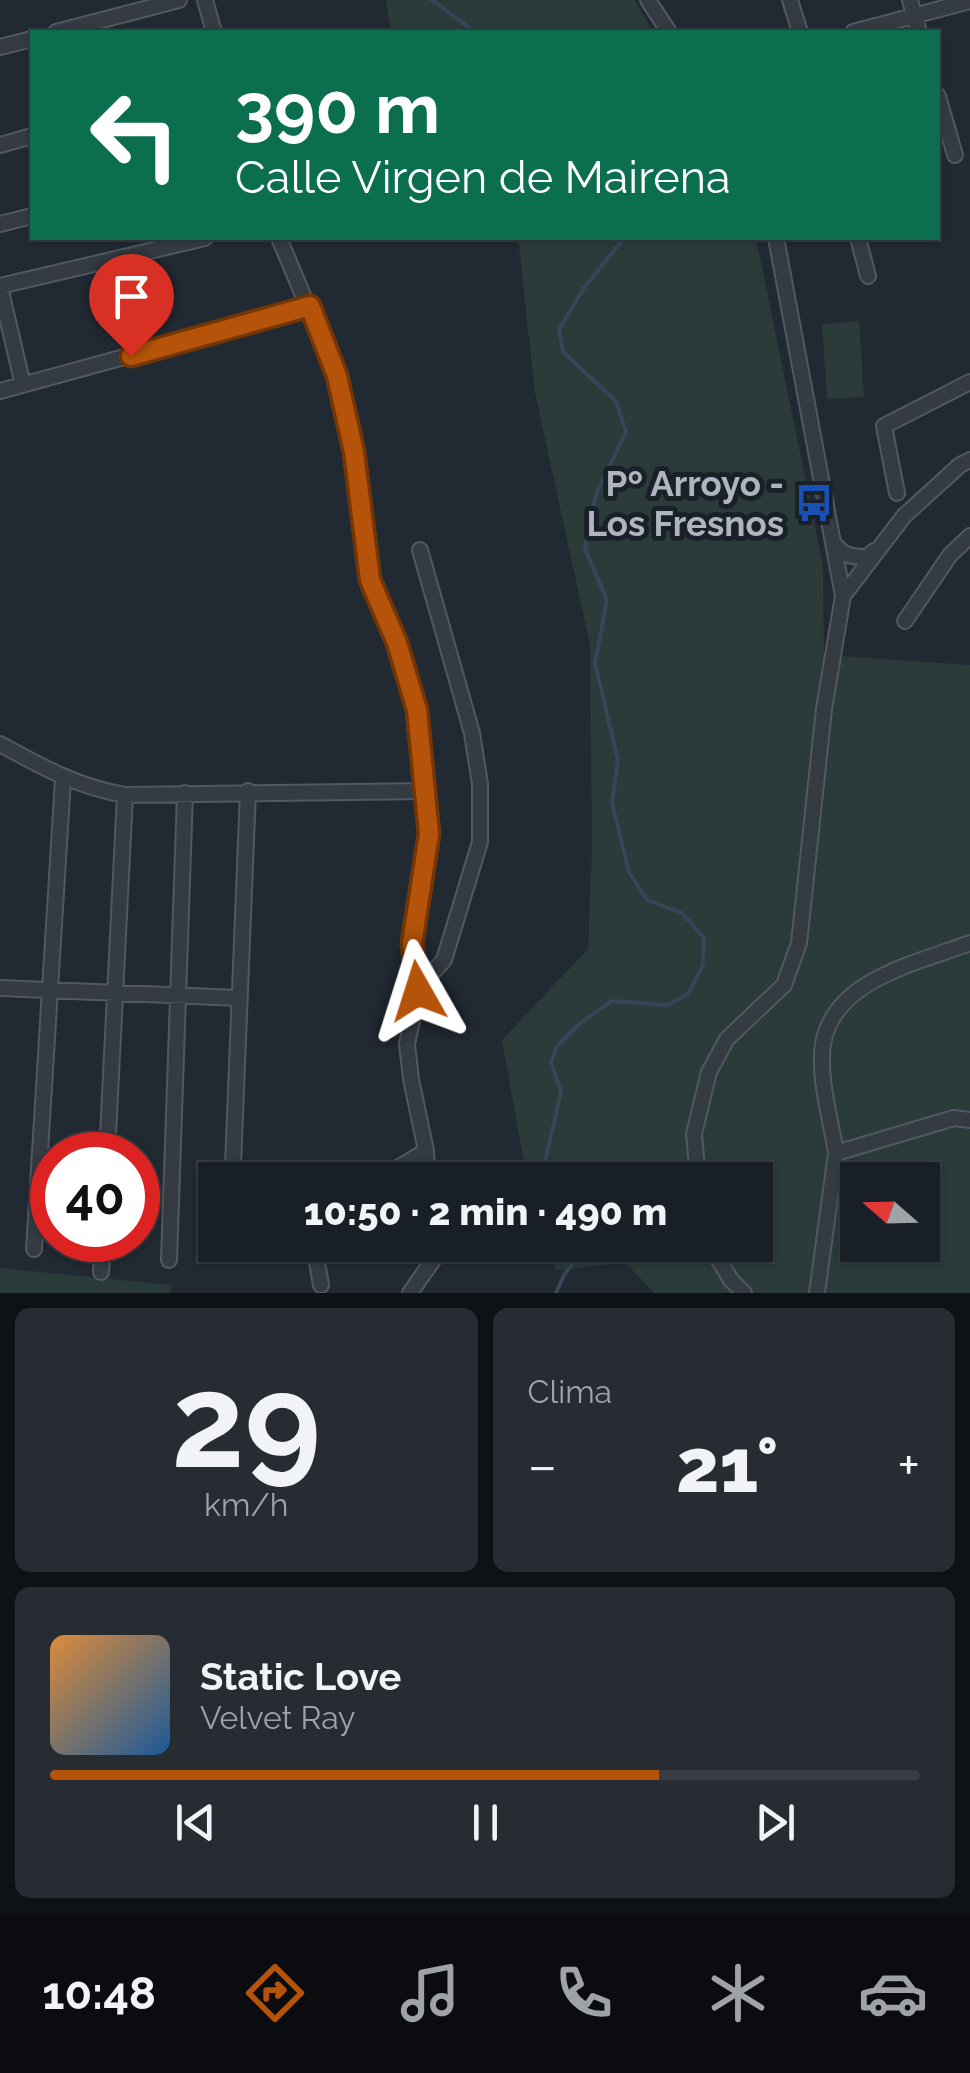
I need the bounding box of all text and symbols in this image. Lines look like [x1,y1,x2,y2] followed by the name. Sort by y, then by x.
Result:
[235,67,440,149] text: 390 m
[70,70,200,200] icon: left
[235,151,730,204] text: Calle Virgen de Mairena
[89,254,174,357] pin
[104,269,159,324] icon: arrive
[586,463,784,544] place label: Pº Arroyo - Los Fresnos
[793,482,835,524] bus stop icon: Pº Arroyo - Los Fresnos
[366,939,470,1043] position arrow
[30,1132,160,1262] speed limit sign: 40
[840,1162,940,1262] north arrow
[840,1162,940,1262] map controls
[304,1189,667,1234] text: 10:50 · 2 min · 490 m
[171,1345,321,1497] text: 29
[528,1373,612,1410] text: Clima
[676,1421,778,1510] text: 21°
[528,1433,557,1498] text: −
[897,1433,920,1498] text: +
[204,1486,288,1523] text: km/h
[200,1654,401,1699] text: Static Love
[200,1699,355,1736] text: Velvet Ray
[168,1795,223,1850] icon: previous
[458,1795,513,1850] icon: pause
[748,1795,803,1850] icon: next
[240,1958,310,2028] icon: directions
[395,1958,465,2028] icon: music
[549,1958,619,2028] icon: phone
[703,1958,773,2028] icon: climate
[858,1958,928,2028] icon: car
[42,1967,156,2020] text: 10:48

